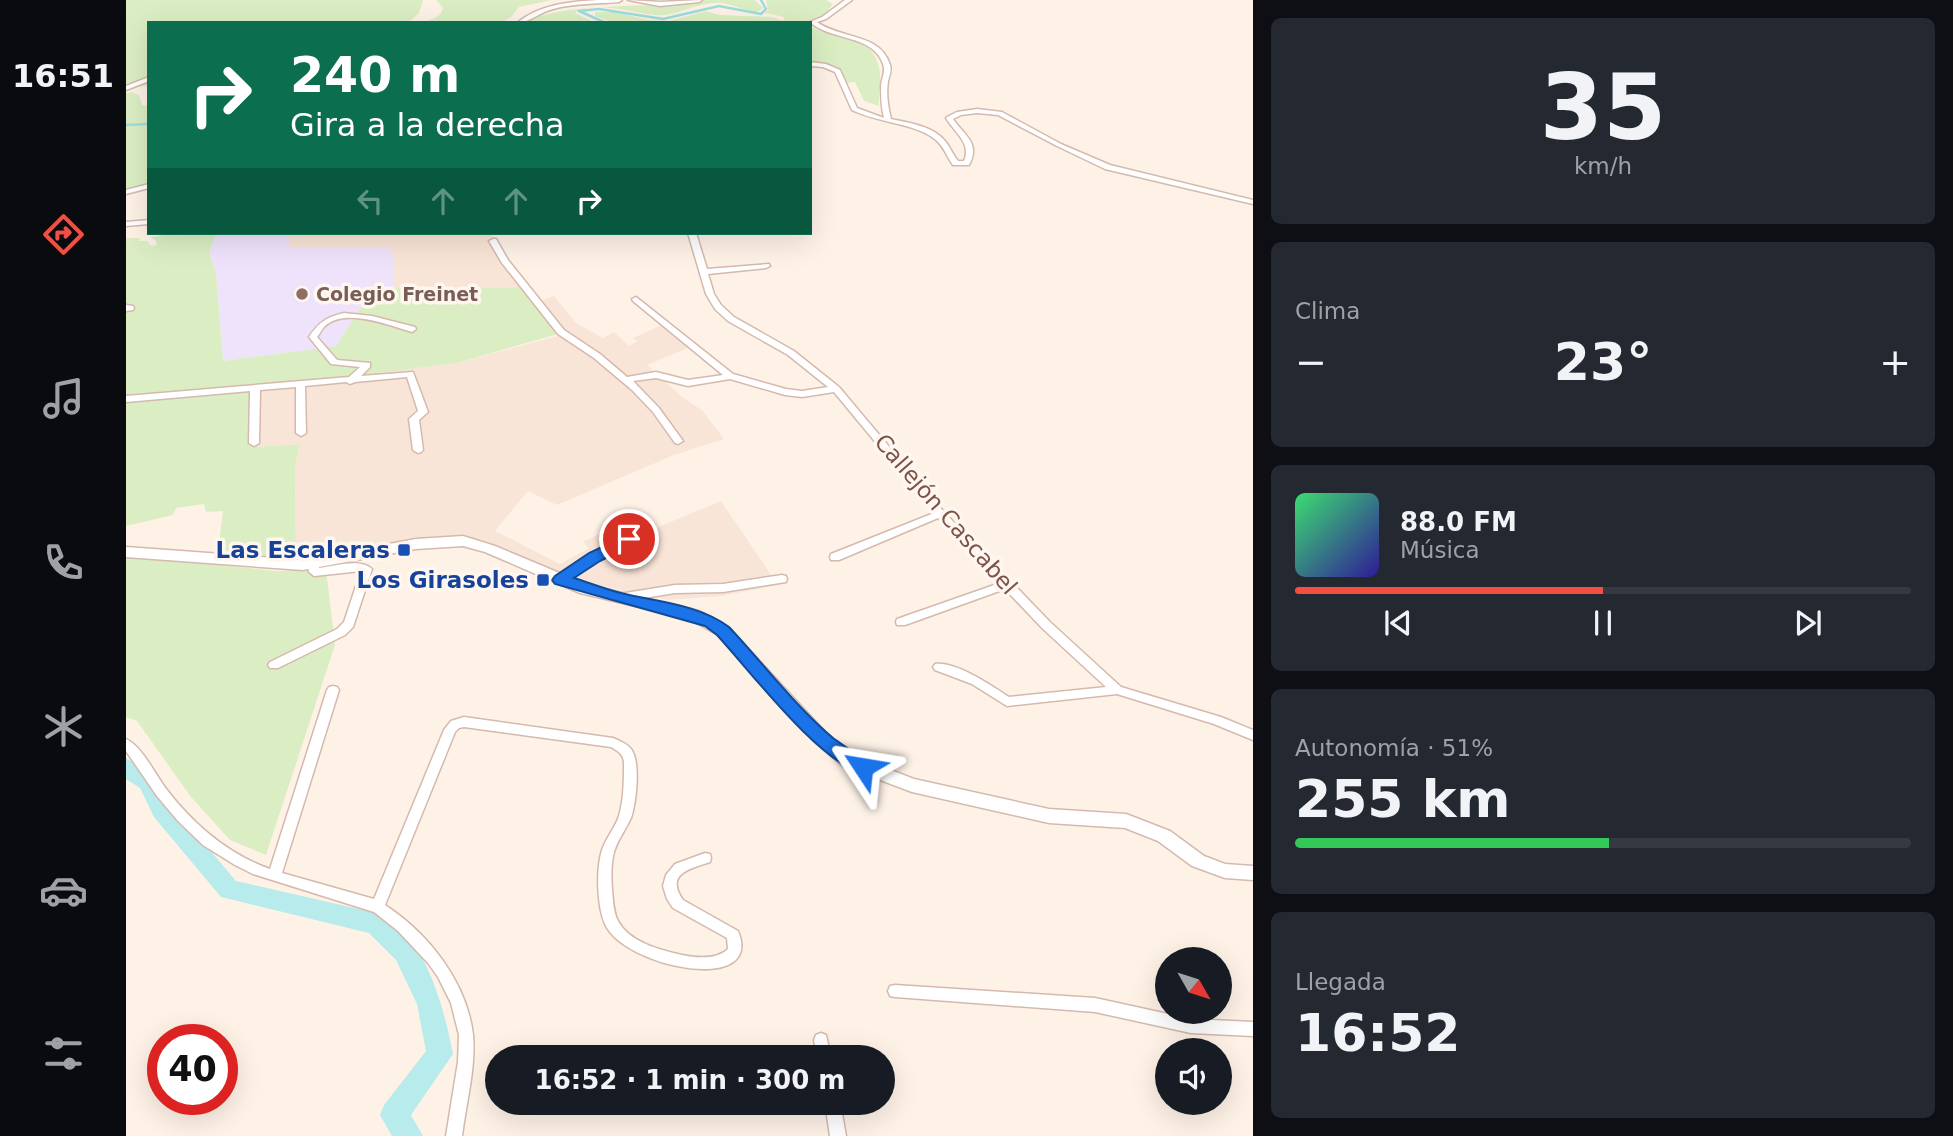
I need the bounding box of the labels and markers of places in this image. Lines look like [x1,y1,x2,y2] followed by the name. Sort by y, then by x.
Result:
[316,283,478,305] place label: Colegio Freinet
[294,286,310,302] marker: Colegio Freinet
[599,509,659,569] pin
[216,537,390,563] place label: Las Escaleras
[396,542,412,558] marker: Las Escaleras
[357,567,529,593] place label: Los Girasoles
[535,572,551,588] marker: Los Girasoles

